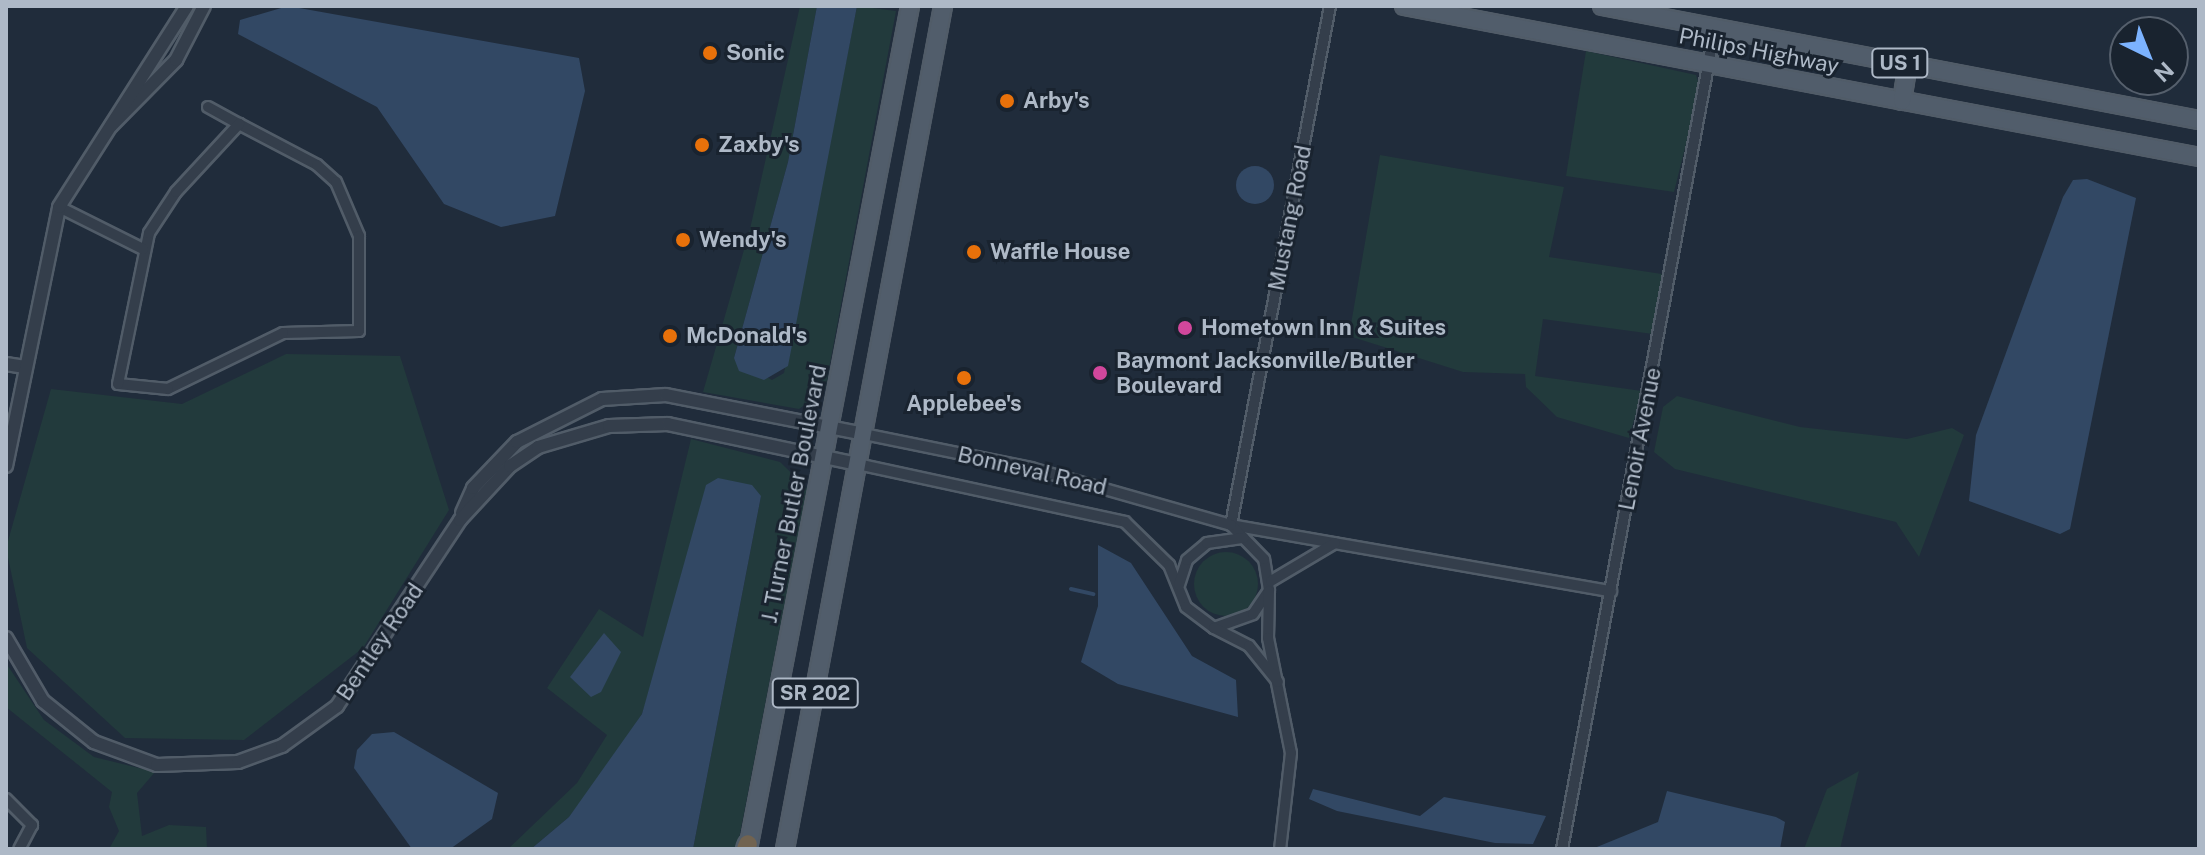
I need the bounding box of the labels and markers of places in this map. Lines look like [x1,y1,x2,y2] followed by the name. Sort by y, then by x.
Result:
[726,40,785,66] place label: Sonic
[701,44,719,62] marker: Sonic
[1023,88,1089,114] place label: Arby's
[998,92,1016,110] marker: Arby's
[718,132,800,158] place label: Zaxby's
[693,136,711,154] marker: Zaxby's
[699,227,787,253] place label: Wendy's
[674,231,692,249] marker: Wendy's
[990,239,1130,265] place label: Waffle House
[965,243,983,261] marker: Waffle House
[1201,315,1446,341] place label: Hometown Inn & Suites
[1176,319,1194,337] marker: Hometown Inn & Suites
[686,323,807,349] place label: McDonald's
[661,327,679,345] marker: McDonald's
[1116,347,1415,398] place label: Baymont Jacksonville/Butler Boulevard
[1091,364,1109,382] marker: Baymont Jacksonville/Butler Boulevard
[955,369,973,387] marker: Applebee's
[906,391,1022,417] place label: Applebee's

